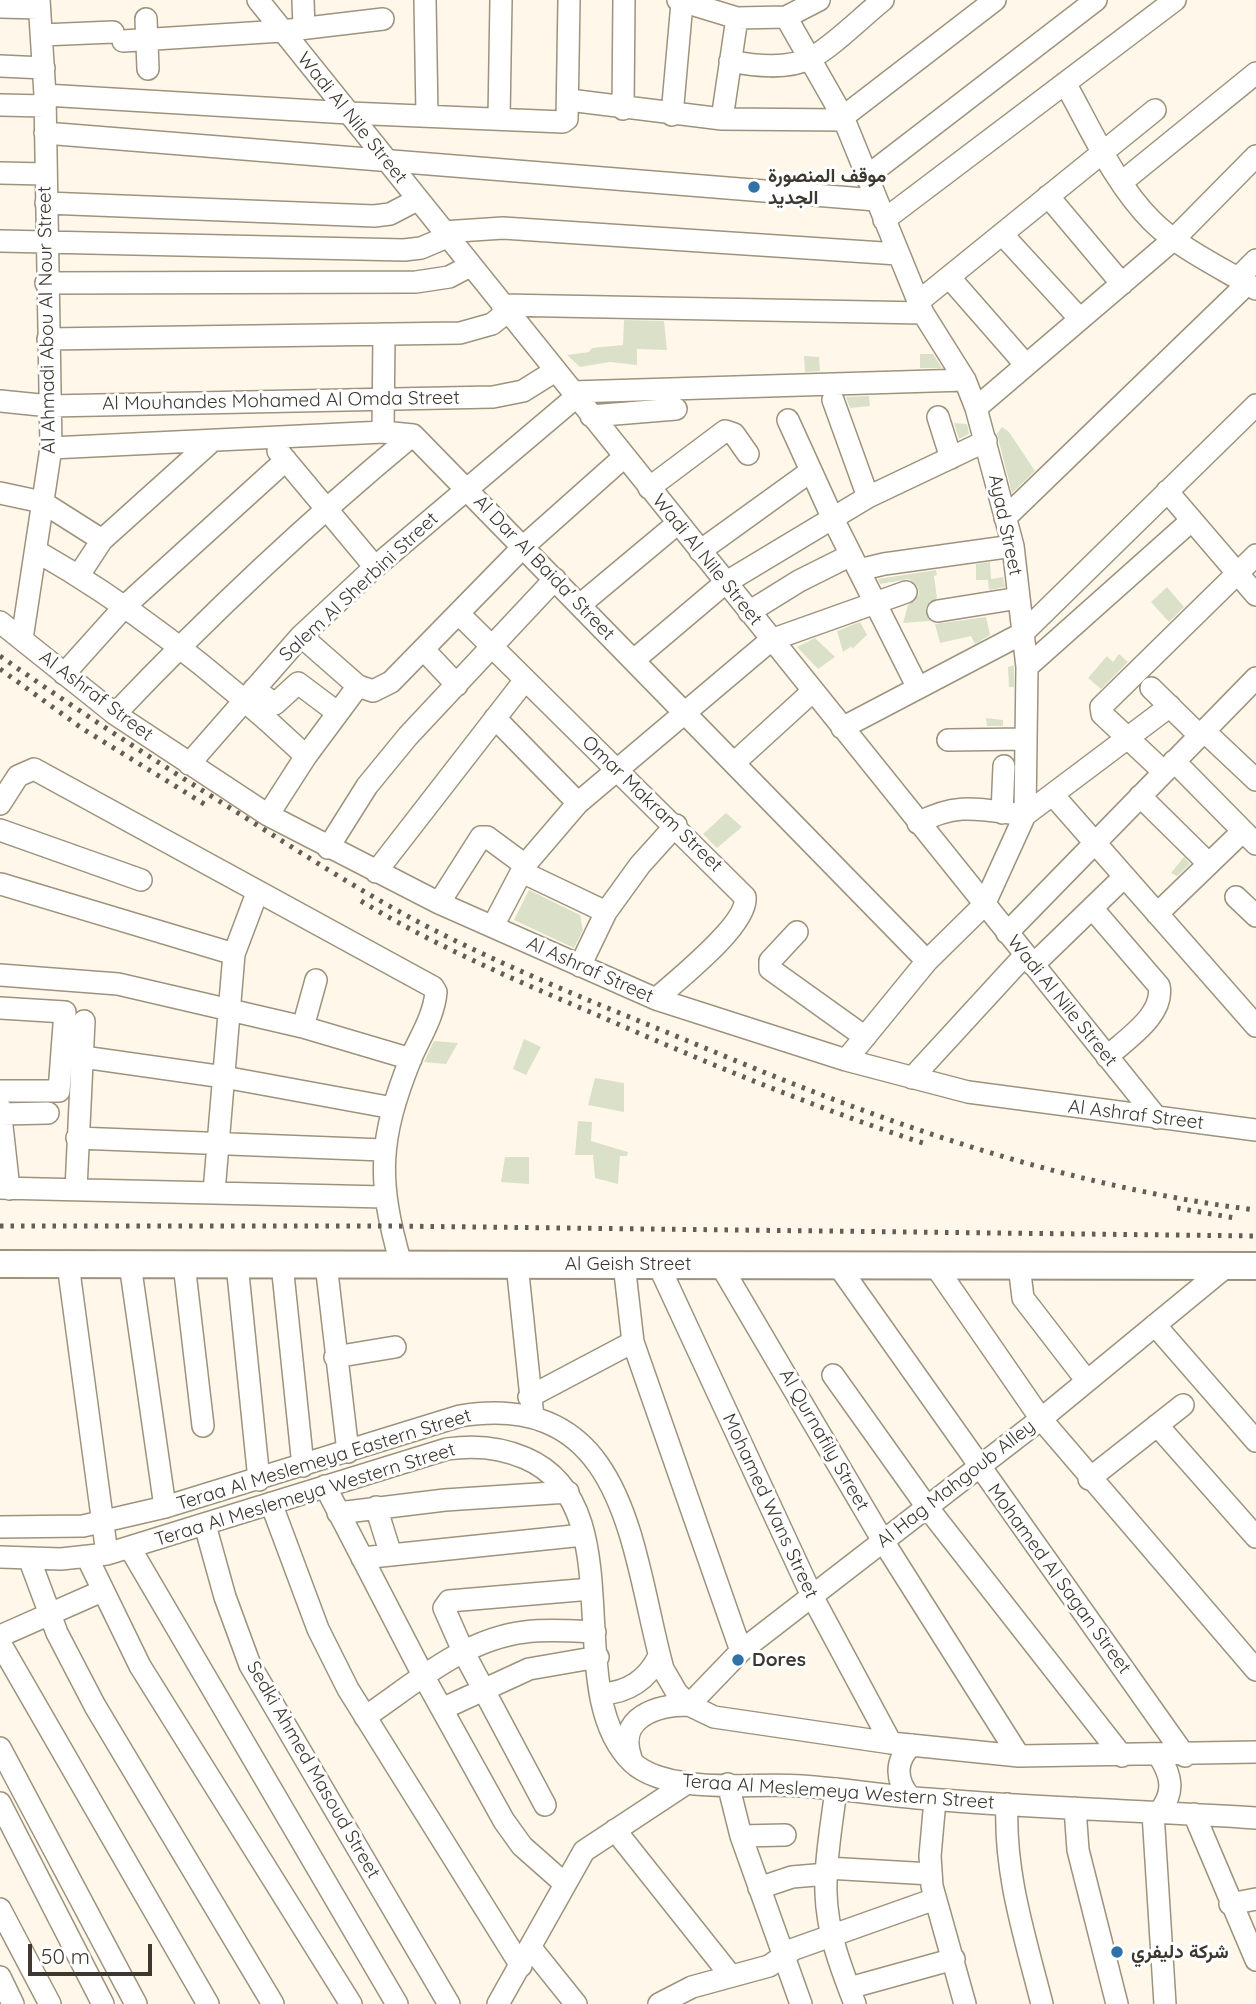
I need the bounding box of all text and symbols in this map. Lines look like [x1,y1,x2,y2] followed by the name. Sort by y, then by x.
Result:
[292,48,412,188] street label: Wadi Al Nile Street
[768,165,886,209] place label: موقف المنصورة الجديد
[746,179,762,195] marker: موقف المنصورة الجديد
[33,186,61,454] street label: Al Ahmadi Abou Al Nour Street
[102,386,460,416] street label: Al Mouhandes Mohamed Al Omda Street
[983,472,1027,578] street label: Ayad Street
[647,490,767,630] street label: Wadi Al Nile Street
[469,491,619,645] street label: Al Dar Al Baida' Street
[275,507,443,667] street label: Salem Al Sherbini Street
[35,646,157,746] street label: Al Ashraf Street
[577,731,727,877] street label: Omar Makram Street
[1002,931,1122,1071] street label: Wadi Al Nile Street
[523,932,657,1008] street label: Al Ashraf Street
[1067,1095,1205,1135] street label: Al Ashraf Street
[565,1253,691,1275] street label: Al Geish Street
[774,1365,874,1515] street label: Al Qurnafily Street
[174,1404,474,1516] street label: Teraa Al Meslemeya Eastern Street
[717,1410,823,1602] street label: Mohamed Wans Street
[872,1415,1040,1553] street label: Al Hag Mahgoub Alley
[152,1438,458,1552] street label: Teraa Al Meslemeya Western Street
[982,1479,1136,1679] street label: Mohamed Al Sagan Street
[752,1649,806,1671] place label: Dores
[730,1652,746,1668] marker: Dores
[241,1657,385,1883] street label: Sedki Ahmed Masoud Street
[681,1770,995,1814] street label: Teraa Al Meslemeya Western Street
[32,1930,156,1974] scale bar
[1131,1941,1229,1963] place label: شركة دليفري
[41,1943,90,1969] text: 50 m
[1109,1944,1125,1960] marker: شركة دليفري

